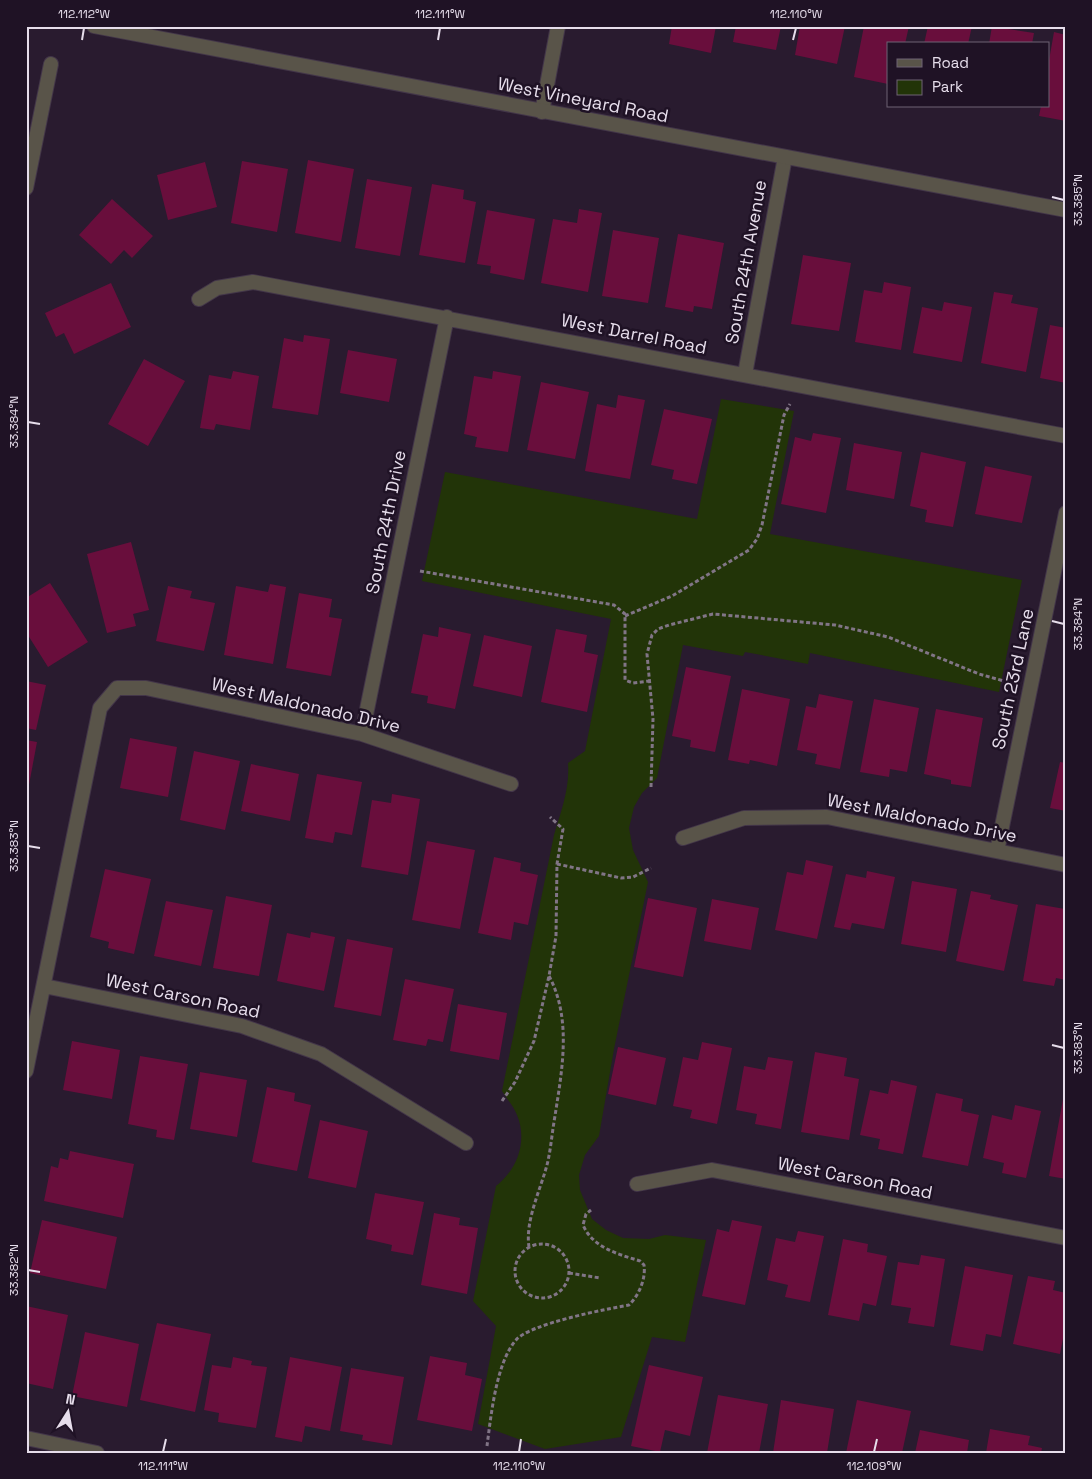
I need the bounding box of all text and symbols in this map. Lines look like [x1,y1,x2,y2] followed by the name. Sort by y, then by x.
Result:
[58,6,111,22] text: 112.112°W
[415,6,465,22] text: 112.111°W
[770,6,823,22] text: 112.110°W
[887,42,1050,108] legend
[932,53,969,72] text: Road
[496,72,670,127] street label: West Vineyard Road
[932,77,963,96] text: Park
[1070,174,1086,226] text: 33.385°N
[720,178,771,346] street label: South 24th Avenue
[559,308,709,359] street label: West Darrel Road
[6,396,22,448] text: 33.384°N
[360,448,411,596] street label: South 24th Drive
[1070,598,1086,650] text: 33.384°N
[986,606,1039,751] street label: South 23rd Lane
[209,672,403,737] street label: West Maldonado Drive
[825,788,1019,847] street label: West Maldonado Drive
[6,820,22,872] text: 33.383°N
[104,968,262,1023] street label: West Carson Road
[1070,1022,1086,1074] text: 33.383°N
[776,1151,935,1204] street label: West Carson Road
[6,1244,22,1296] text: 33.382°N
[42,1386,92,1436] north arrow
[64,1390,77,1409] text: N
[138,1458,188,1474] text: 112.111°W
[493,1458,546,1474] text: 112.110°W
[847,1458,902,1474] text: 112.109°W

